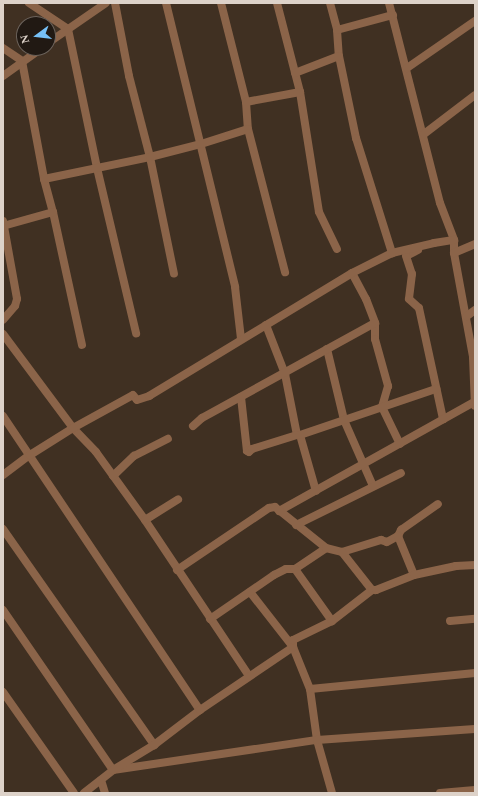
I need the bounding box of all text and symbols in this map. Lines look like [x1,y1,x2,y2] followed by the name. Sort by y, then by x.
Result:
[16,16,56,56] north arrow
[16,32,34,46] text: N

